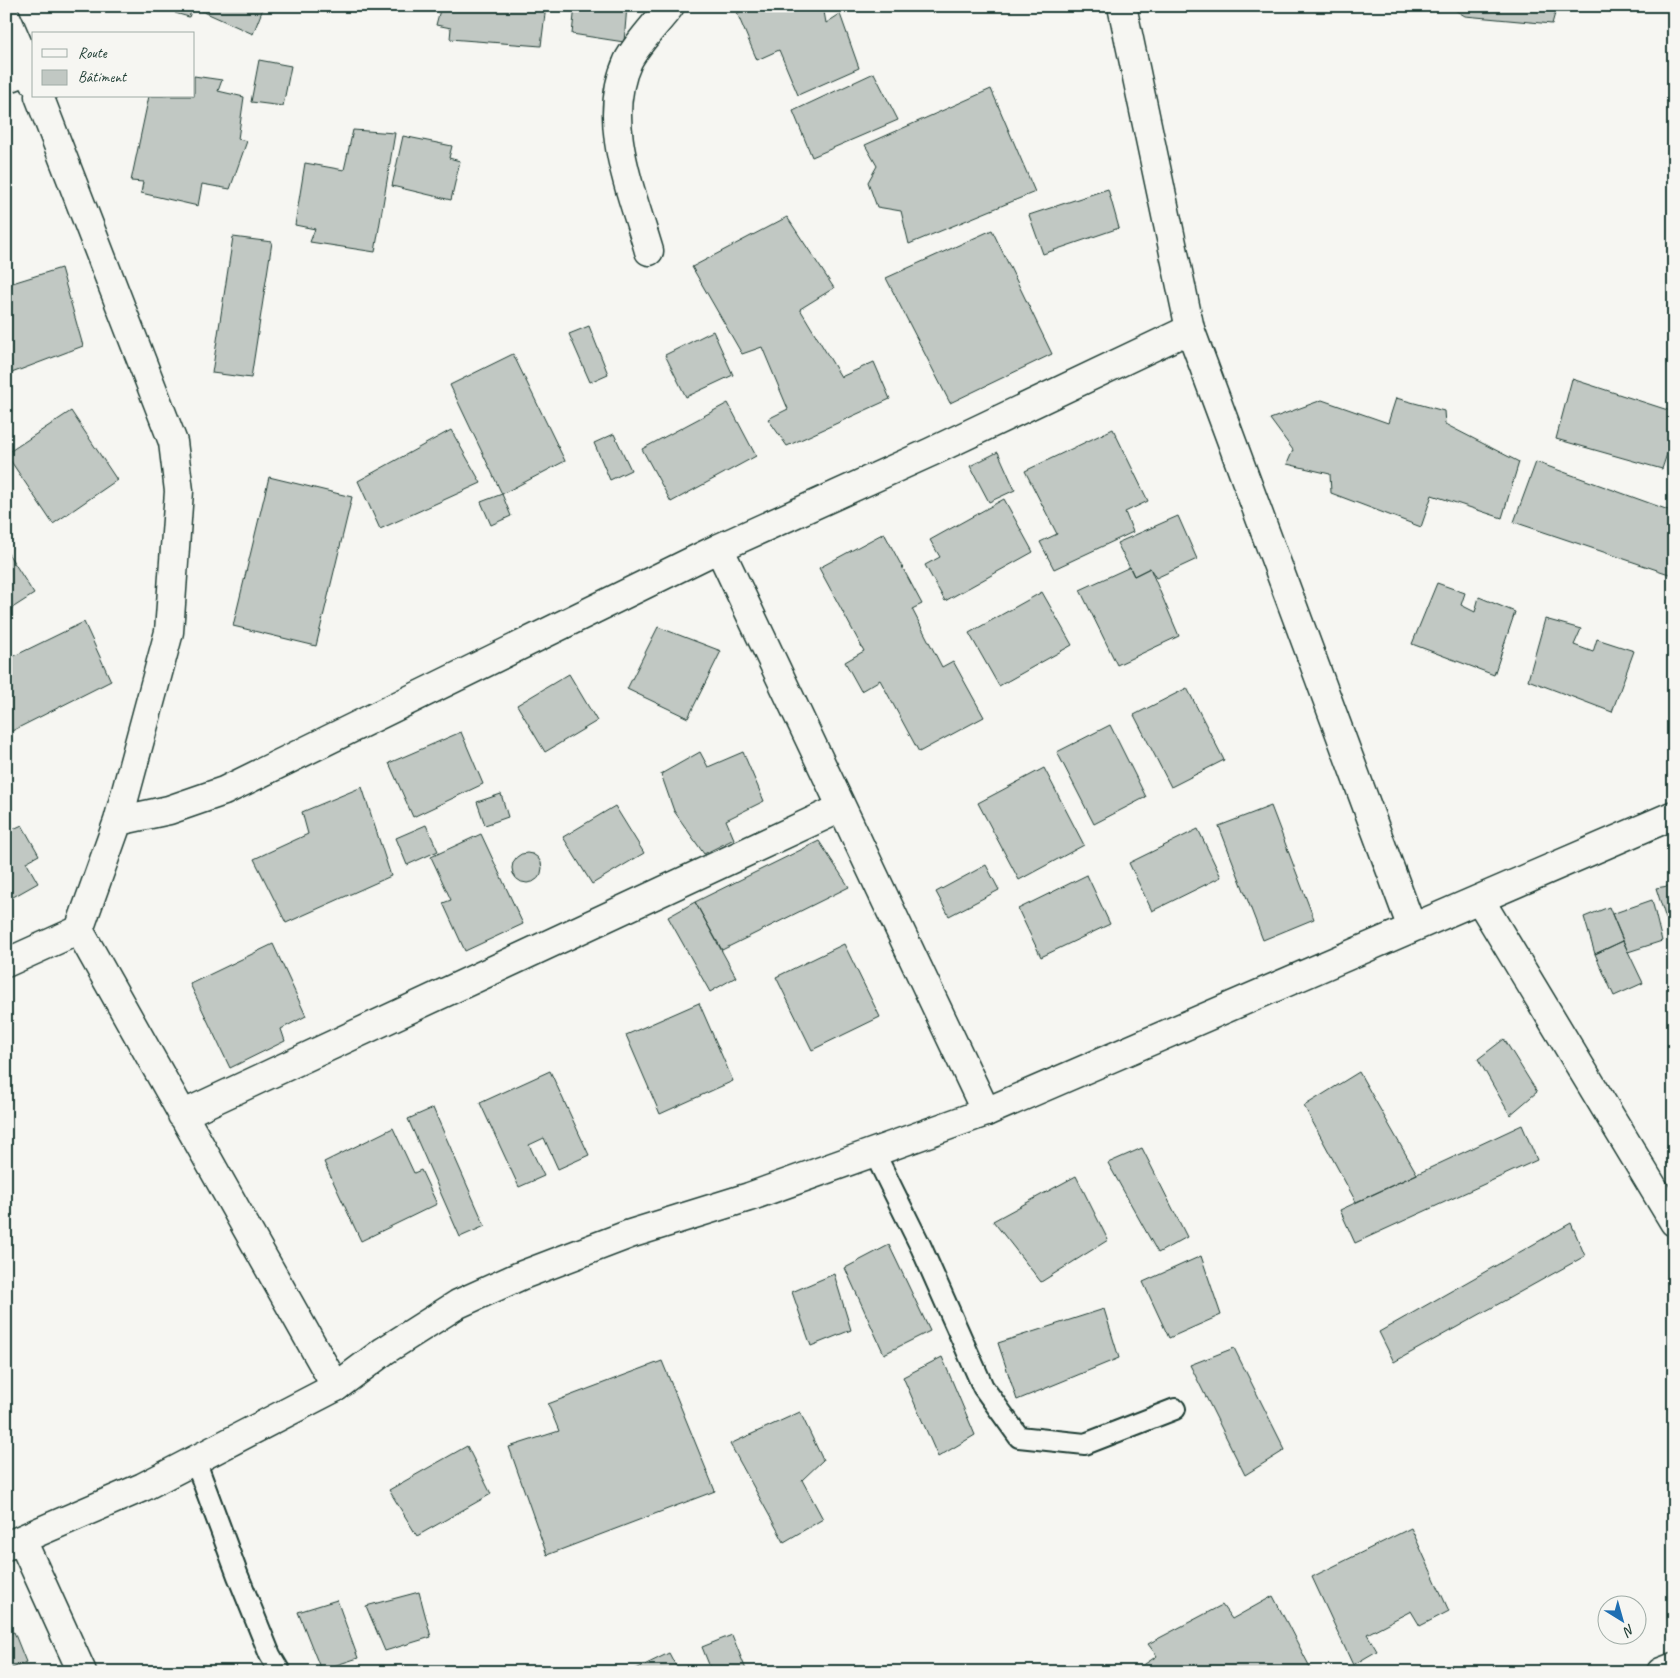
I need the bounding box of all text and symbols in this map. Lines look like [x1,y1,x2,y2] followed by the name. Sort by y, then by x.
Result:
[32,32,195,98] legend
[78,44,108,63] text: Route
[78,68,128,87] text: Bâtiment
[1598,1596,1648,1646] north arrow
[1619,1621,1638,1641] text: N

